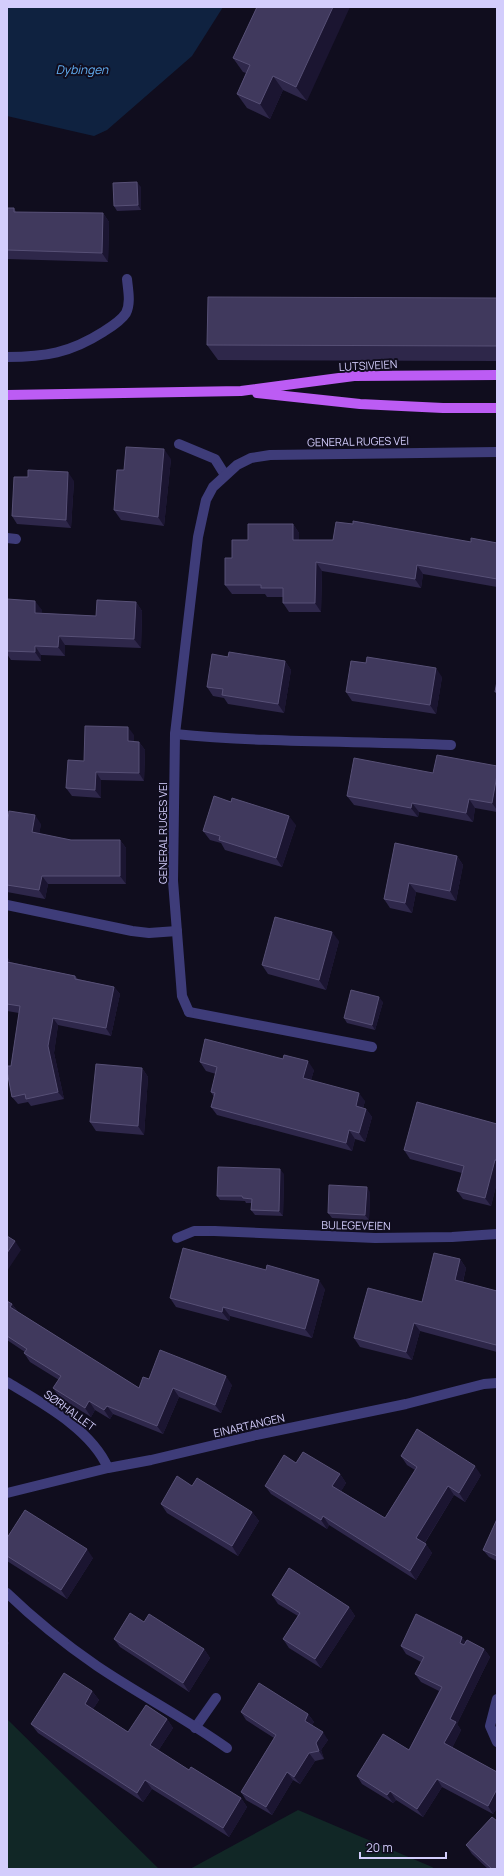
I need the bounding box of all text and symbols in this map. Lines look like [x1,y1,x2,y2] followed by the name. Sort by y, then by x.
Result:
[56,61,109,78] water label: Dybingen
[338,356,398,374] street label: LUTSIVEIEN
[307,433,409,449] street label: GENERAL RUGES VEI
[155,782,170,884] street label: GENERAL RUGES VEI
[321,1217,391,1233] street label: BULEGEVEIEN
[41,1386,99,1434] street label: SØRHALLET
[212,1410,286,1440] street label: EINARTANGEN
[360,1834,446,1860] scale bar
[366,1839,393,1856] text: 20 m

